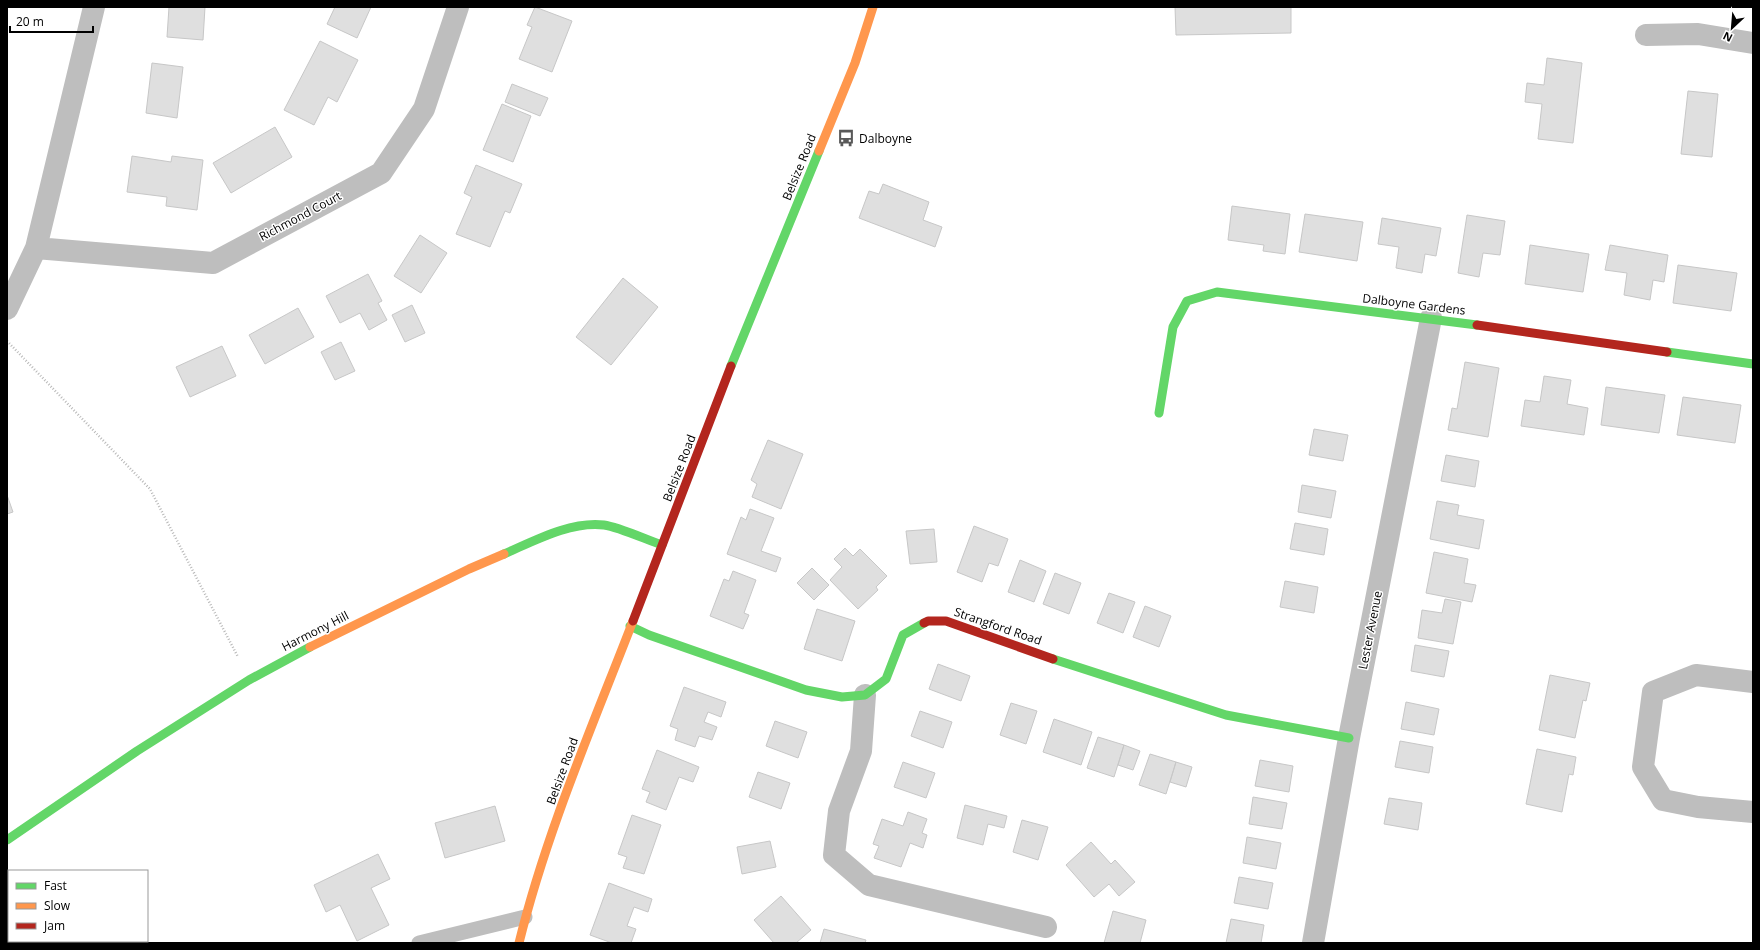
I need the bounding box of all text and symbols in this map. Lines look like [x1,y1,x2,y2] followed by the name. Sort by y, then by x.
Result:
[10,8,93,34] scale bar
[1712,8,1752,48] north arrow
[16,13,44,30] text: 20 m
[1720,29,1735,46] text: N
[836,128,856,148] bus stop icon: Dalboyne
[859,130,912,147] place label: Dalboyne
[778,131,820,203] street label: Belsize Road
[256,187,344,245] street label: Richmond Court
[1362,289,1467,319] street label: Dalboyne Gardens
[658,432,700,504] street label: Belsize Road
[1354,589,1386,671] street label: Lester Avenue
[952,603,1044,649] street label: Strangford Road
[279,607,351,655] street label: Harmony Hill
[542,735,582,807] street label: Belsize Road
[8,870,148,942] legend
[44,877,67,894] text: Fast
[44,897,71,914] text: Slow
[43,917,65,934] text: Jam

